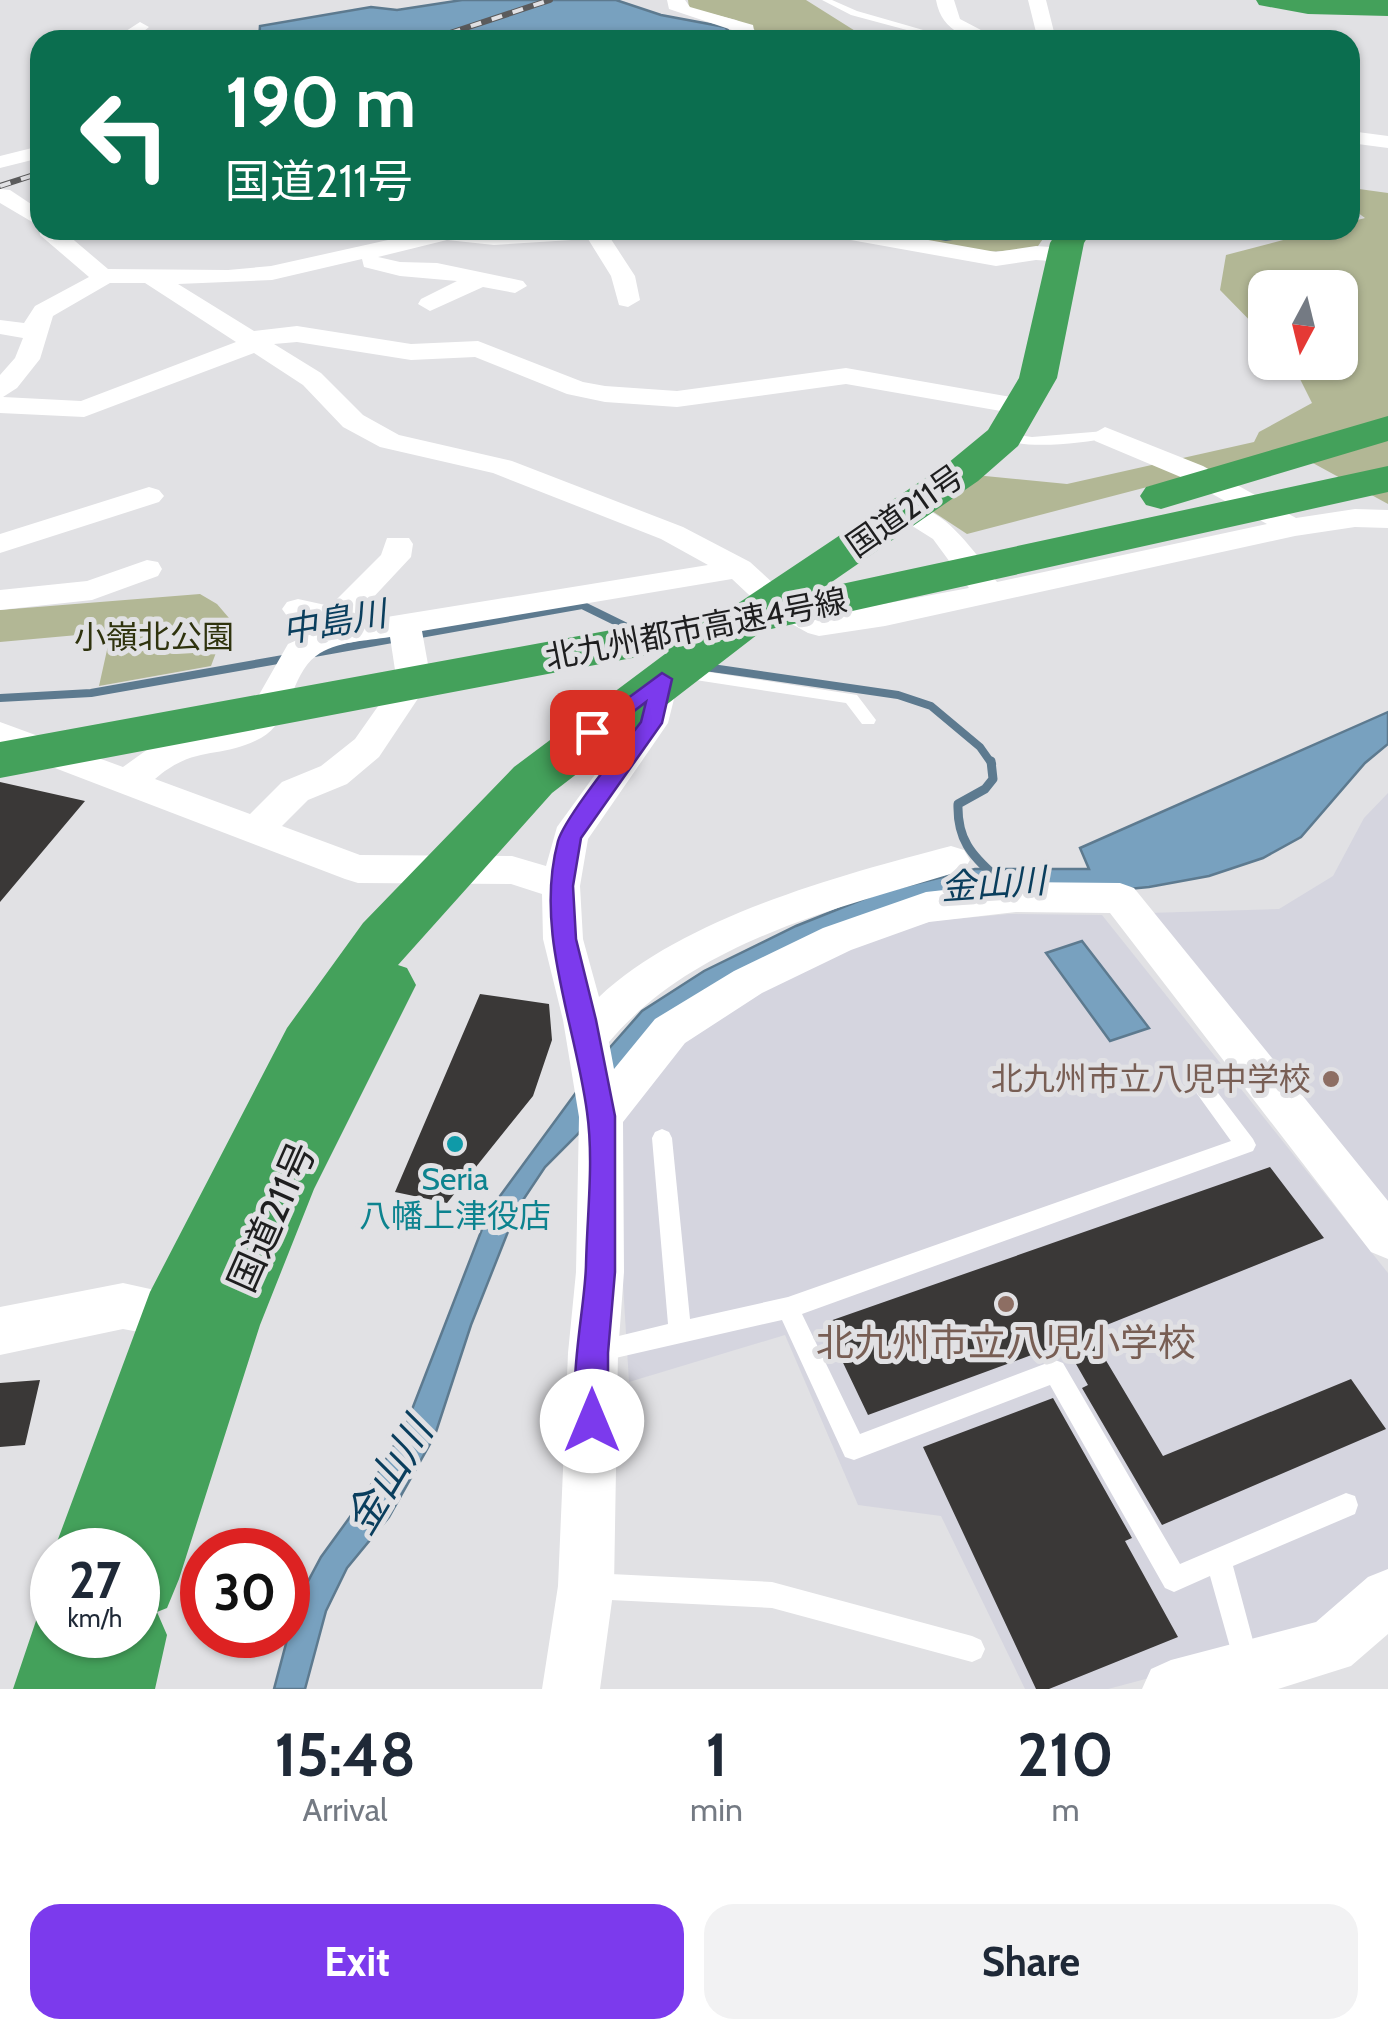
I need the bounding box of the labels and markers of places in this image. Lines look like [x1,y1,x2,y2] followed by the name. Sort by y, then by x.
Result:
[550,690,635,775] pin
[991,1059,1311,1098] place label: 北九州市立八児中学校
[1320,1068,1342,1090] marker: 北九州市立八児中学校
[444,1133,466,1155] marker: Seria 八幡上津役店
[359,1159,551,1235] place label: Seria 八幡上津役店
[995,1293,1017,1315] marker: 北九州市立八児小学校
[816,1319,1196,1366] place label: 北九州市立八児小学校

